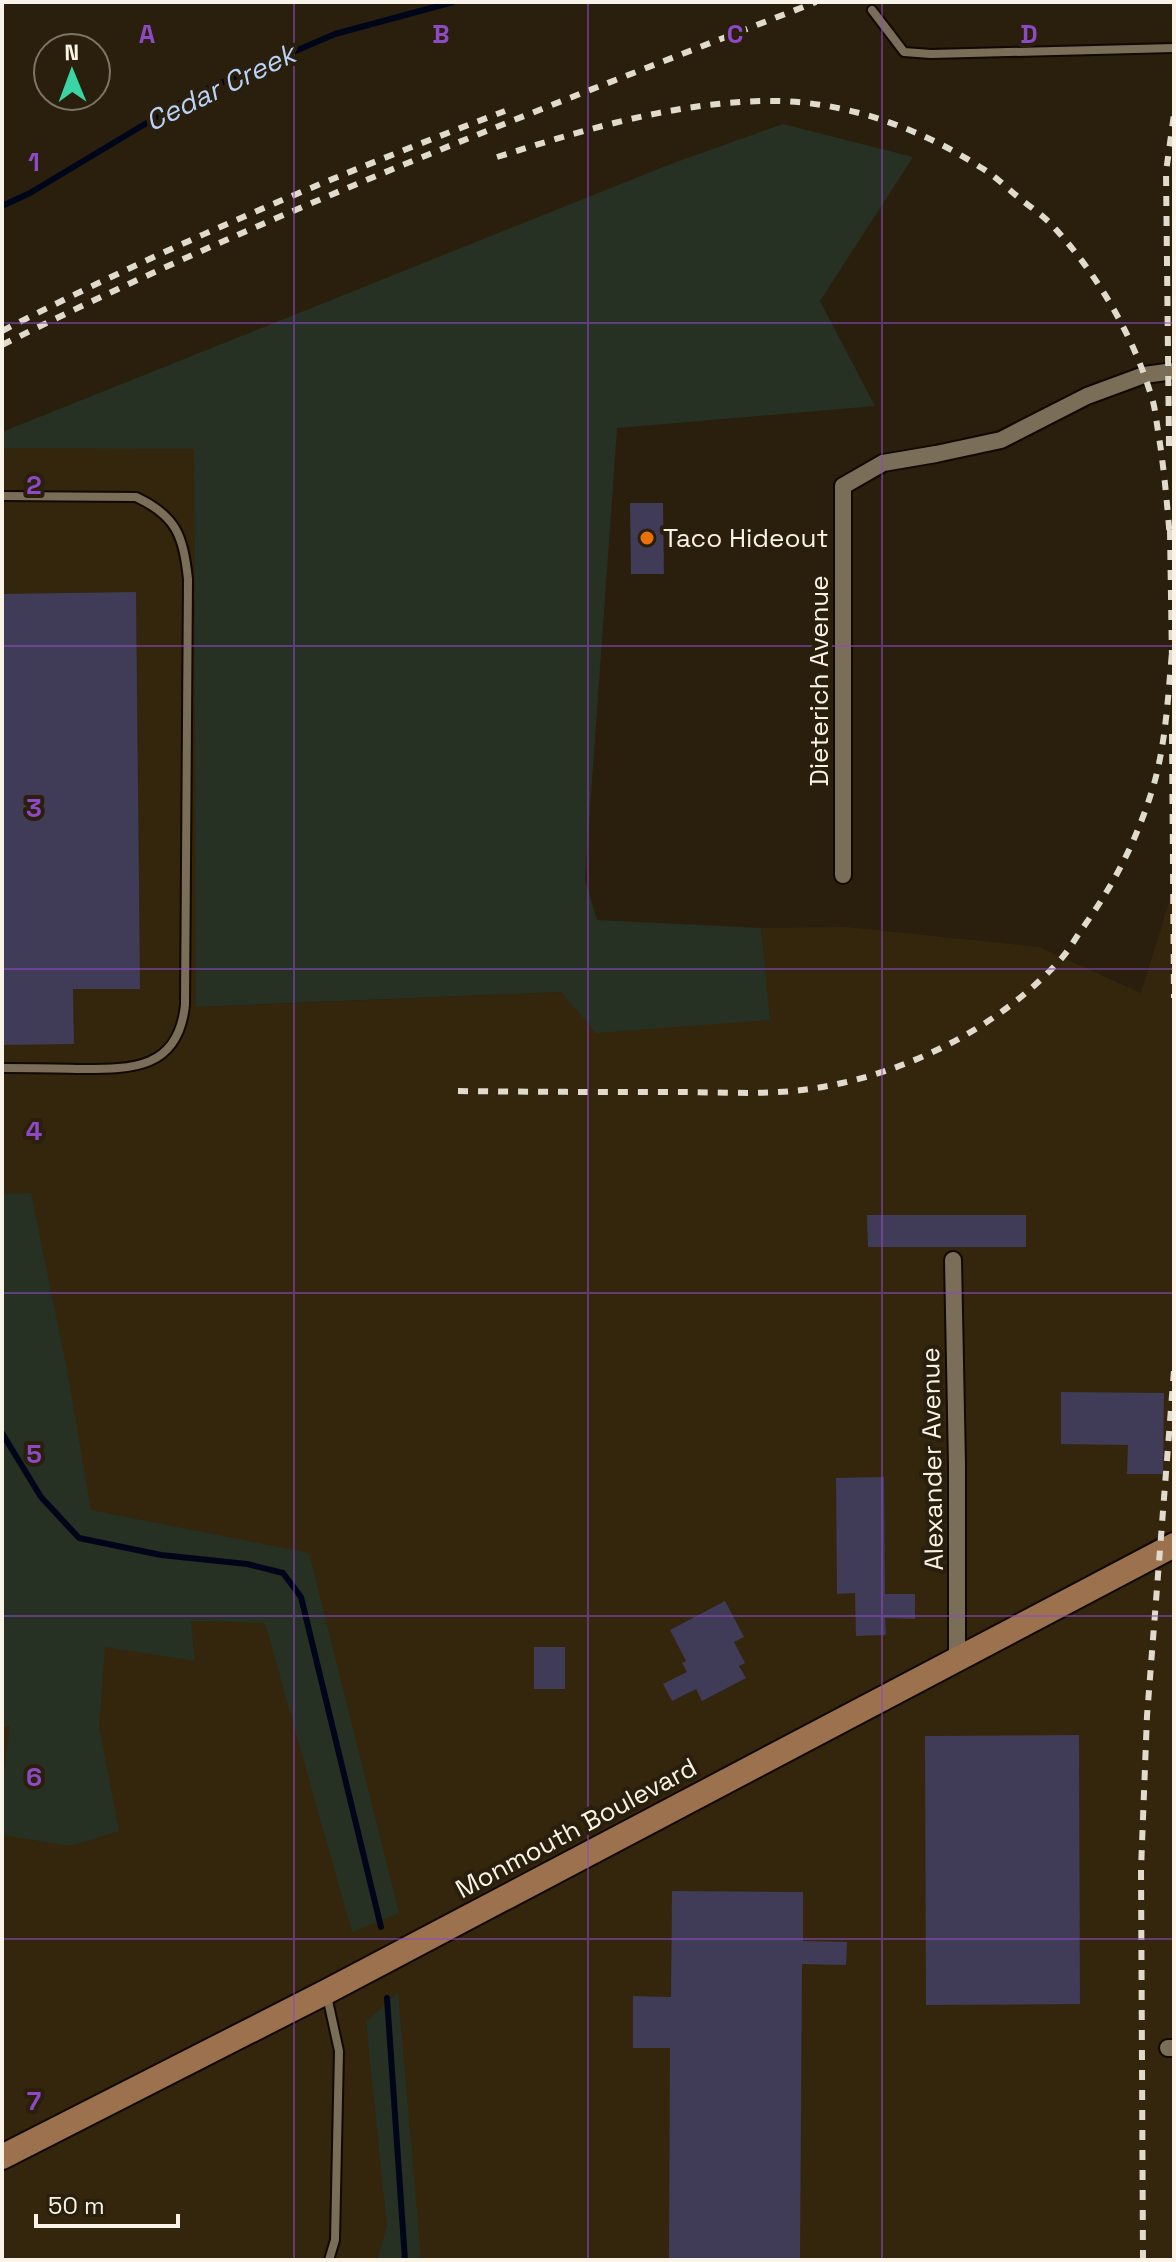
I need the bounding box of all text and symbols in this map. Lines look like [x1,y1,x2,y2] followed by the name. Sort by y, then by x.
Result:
[139,17,156,51] text: A
[432,17,450,51] text: B
[727,17,743,51] text: C
[1020,17,1038,51] text: D
[32,32,112,112] north arrow
[139,34,304,139] water label: Cedar Creek
[64,38,79,66] text: N
[28,145,40,179] text: 1
[26,468,42,502] text: 2
[663,521,828,555] place label: Taco Hideout
[638,529,656,547] marker: Taco Hideout
[802,575,836,787] street label: Dieterich Avenue
[26,791,42,825] text: 3
[26,1114,42,1148] text: 4
[913,1347,951,1571] street label: Alexander Avenue
[26,1437,42,1471] text: 5
[450,1750,702,1906] street label: Monmouth Boulevard
[26,1760,42,1794] text: 6
[27,2084,41,2118] text: 7
[36,2178,178,2228] scale bar
[48,2190,105,2221] text: 50 m

